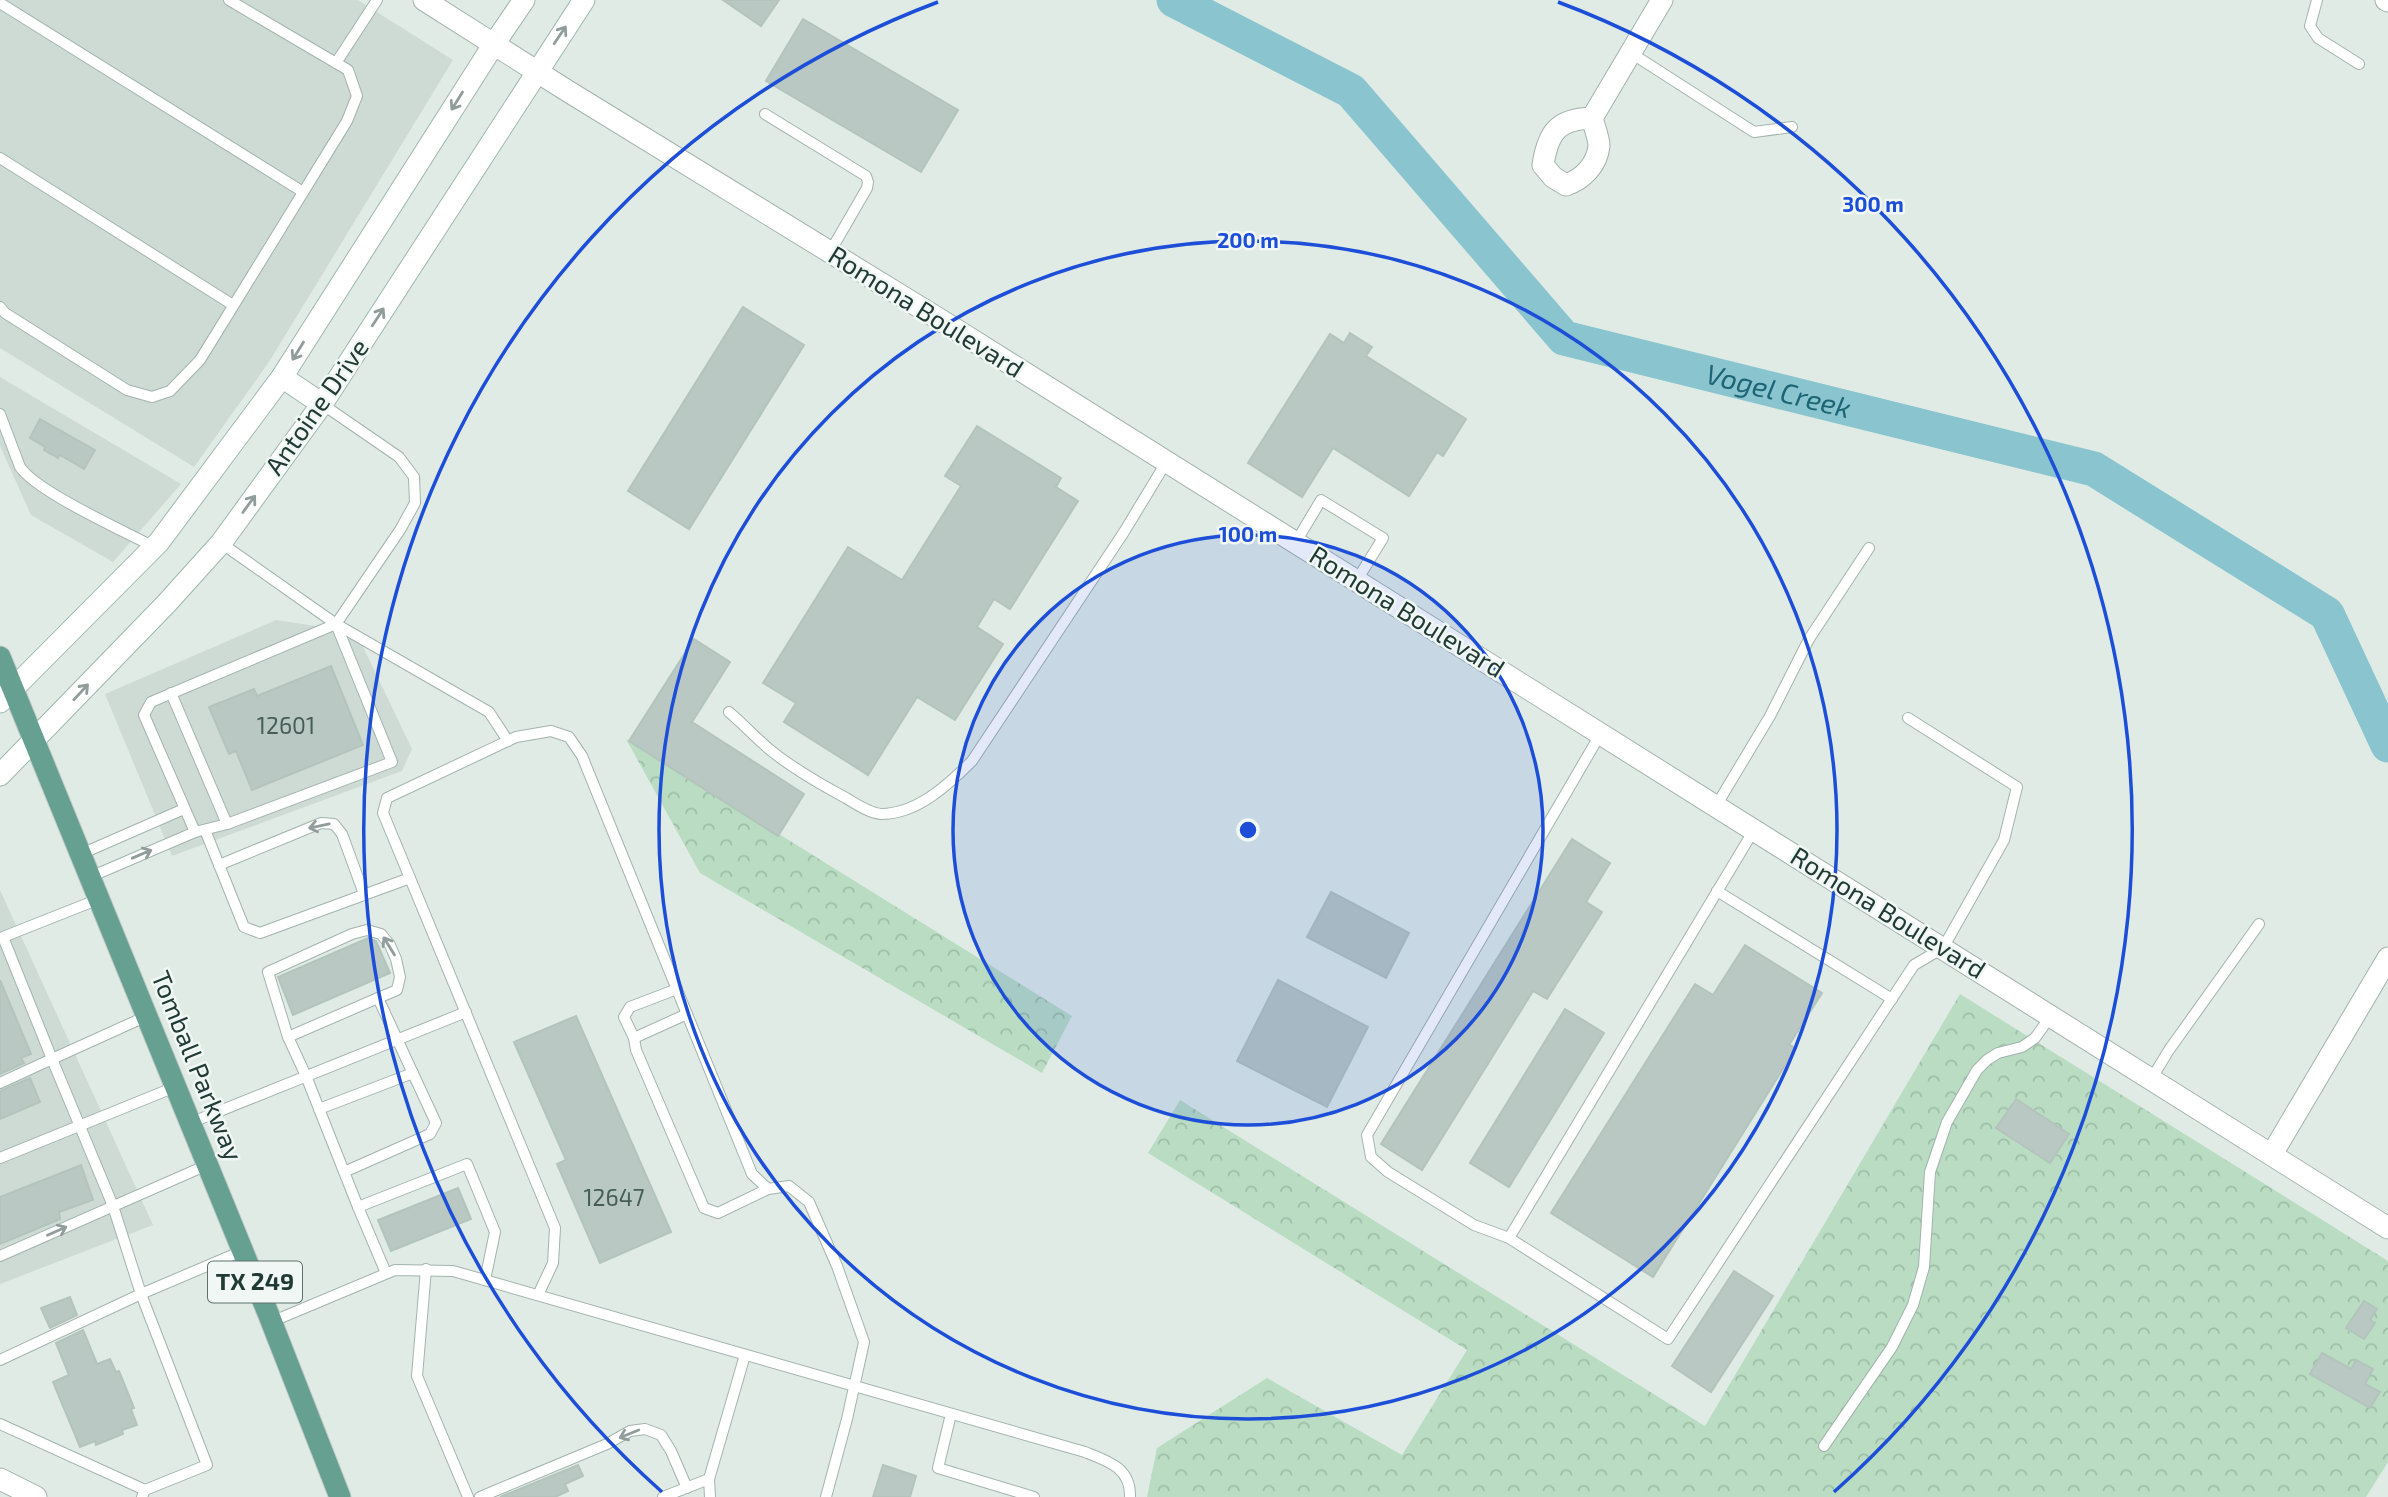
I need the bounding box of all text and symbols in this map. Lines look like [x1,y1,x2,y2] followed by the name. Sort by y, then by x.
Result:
[553,26,567,46] one-way arrow
[450,91,464,111] one-way arrow
[1842,191,1904,216] text: 300 m
[1217,227,1279,252] text: 200 m
[824,238,1030,383] street label: Romona Boulevard
[371,308,386,327] one-way arrow
[257,332,374,480] street label: Antoine Drive
[291,341,305,361] one-way arrow
[1703,356,1855,424] water label: Vogel Creek
[242,495,256,514] one-way arrow
[1219,521,1277,546] text: 100 m
[1305,538,1511,683] street label: Romona Boulevard
[73,684,90,701] one-way arrow
[257,711,315,739] house number: 12601
[1236,818,1260,842] centre of rings
[309,820,331,833] one-way arrow
[1786,839,1992,984] street label: Romona Boulevard
[131,847,152,860] one-way arrow
[381,936,395,956] one-way arrow
[146,966,251,1165] street label: Tomball Parkway
[583,1183,645,1211] house number: 12647
[45,1224,67,1237] one-way arrow
[208,1262,302,1302] road number: TX 249
[619,1429,640,1442] one-way arrow

